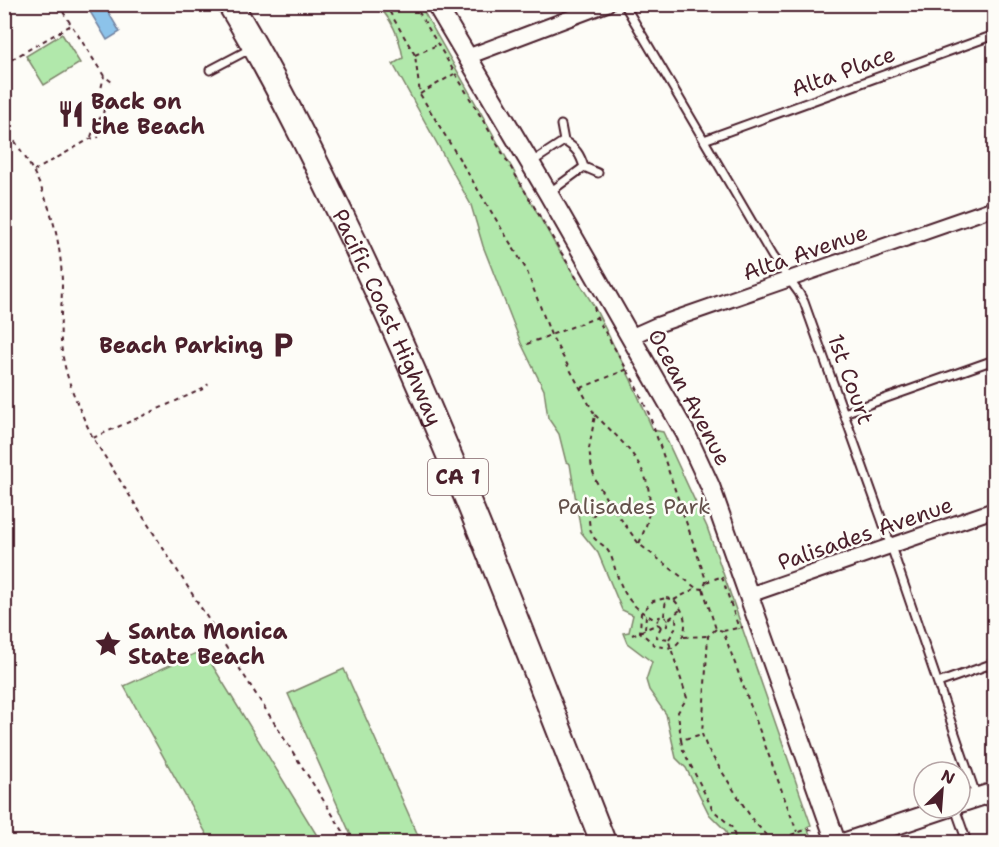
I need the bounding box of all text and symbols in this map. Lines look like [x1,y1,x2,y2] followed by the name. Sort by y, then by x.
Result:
[787,39,899,104] street label: Alta Place
[91,87,205,141] place label: Back on the Beach
[56,99,86,129] restaurant icon: Back on the Beach
[325,204,449,430] street label: Pacific Coast Highway
[739,218,871,287] street label: Alta Avenue
[641,324,738,471] street label: Ocean Avenue
[268,330,298,360] parking icon: Beach Parking
[821,330,880,428] street label: 1st Court
[99,331,263,360] place label: Beach Parking
[428,459,488,495] road number: CA 1
[774,490,957,577] street label: Palisades Avenue
[557,492,711,521] park label: Palisades Park
[128,617,288,671] place label: Santa Monica State Beach
[93,629,123,659] place icon: Santa Monica State Beach
[912,760,972,820] north arrow
[938,765,958,789] text: N

